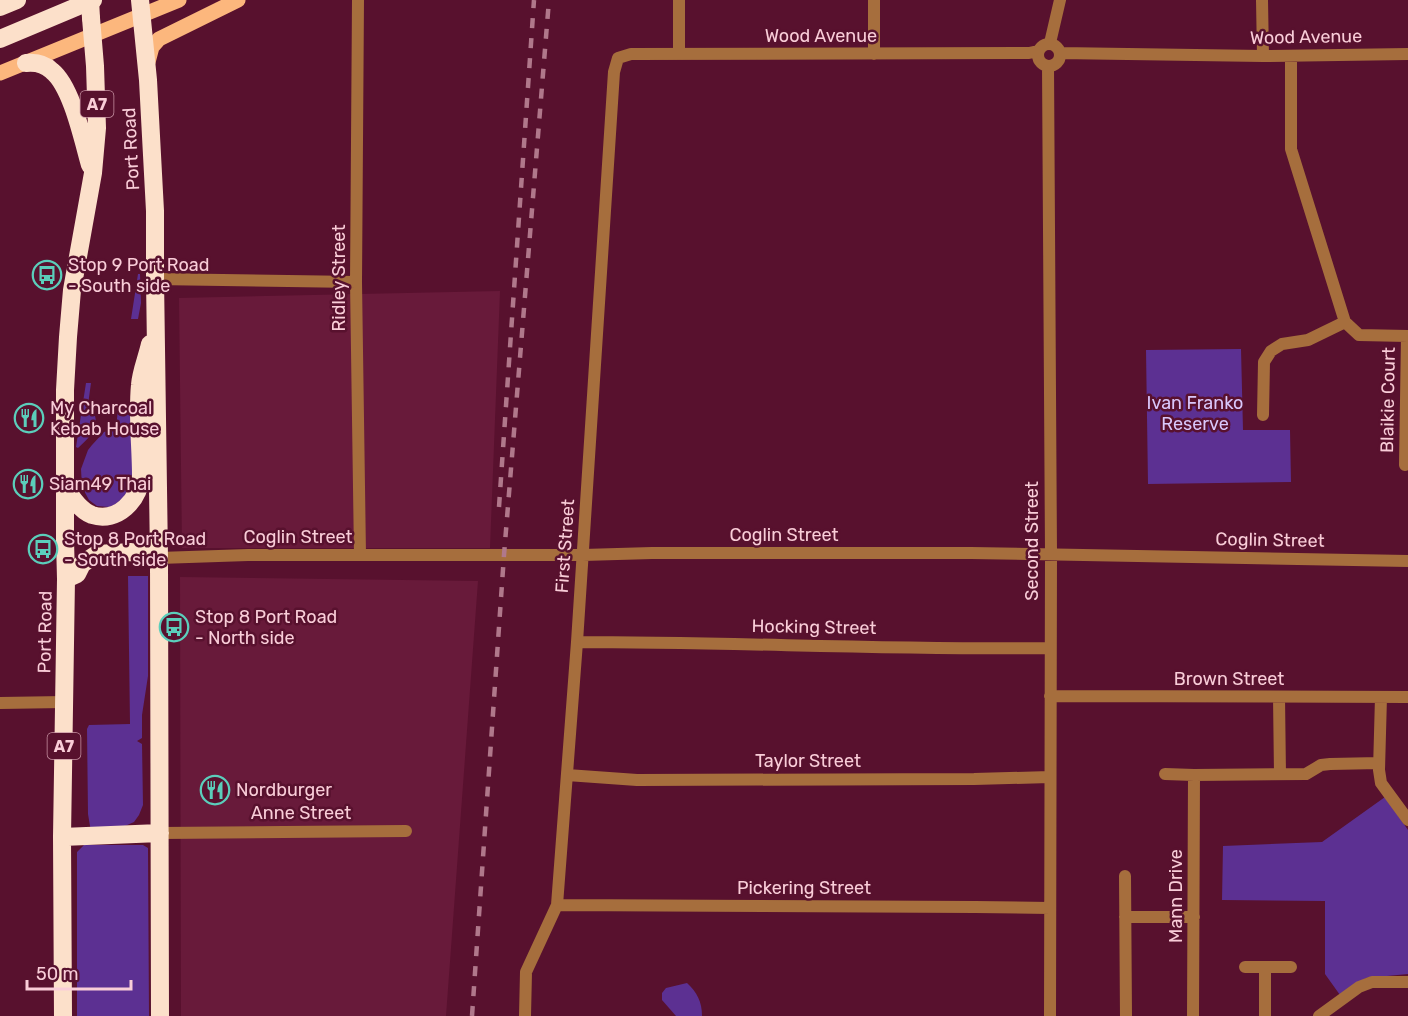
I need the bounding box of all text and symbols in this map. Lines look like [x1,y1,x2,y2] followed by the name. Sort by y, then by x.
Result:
[765,25,877,47] street label: Wood Avenue
[1250,25,1362,49] street label: Wood Avenue
[80,91,114,117] road number: A7
[118,107,144,191] street label: Port Road
[328,225,350,331] street label: Ridley Street
[68,254,210,297] place label: Stop 9 Port Road - South side
[31,259,63,291] bus stop icon: Stop 9 Port Road - South side
[1376,347,1400,453] street label: Blaikie Court
[1147,392,1243,435] park label: Ivan Franko Reserve
[50,397,159,440] place label: My Charcoal Kebab House
[13,402,45,434] restaurant icon: My Charcoal Kebab House
[12,468,44,500] restaurant icon: Siam49 Thai
[49,473,151,495] place label: Siam49 Thai
[1021,481,1043,601] street label: Second Street
[551,498,579,594] street label: First Street
[729,524,839,546] street label: Coglin Street
[243,526,353,548] street label: Coglin Street
[64,528,206,571] place label: Stop 8 Port Road - South side
[1215,528,1325,552] street label: Coglin Street
[27,533,59,565] bus stop icon: Stop 8 Port Road - South side
[33,590,57,674] street label: Port Road
[195,606,337,649] place label: Stop 8 Port Road - North side
[158,611,190,643] bus stop icon: Stop 8 Port Road - North side
[751,615,877,639] street label: Hocking Street
[1174,668,1284,690] street label: Brown Street
[48,733,80,759] road number: A7
[755,750,861,772] street label: Taylor Street
[199,774,231,806] restaurant icon: Nordburger
[236,779,332,801] place label: Nordburger
[251,802,351,824] street label: Anne Street
[1165,849,1187,943] street label: Mann Drive
[737,877,871,899] street label: Pickering Street
[27,953,130,991] scale bar
[36,963,79,985] text: 50 m

